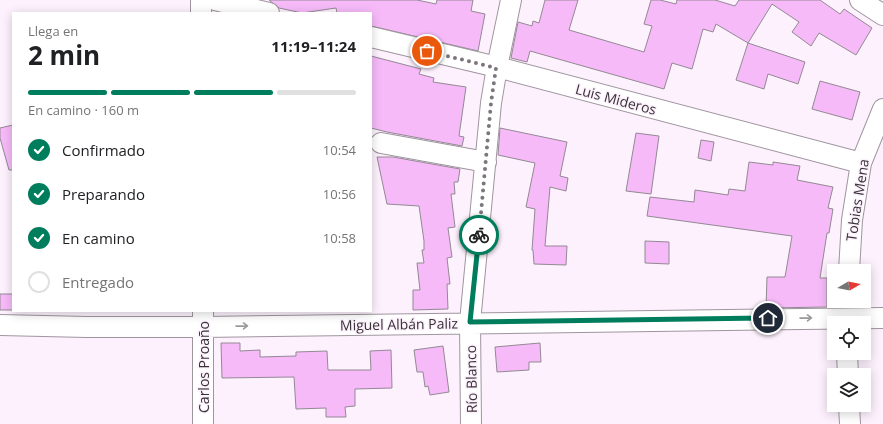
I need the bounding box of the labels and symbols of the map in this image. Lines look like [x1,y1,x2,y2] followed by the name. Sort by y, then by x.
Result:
[410,34,444,68] pin
[573,79,659,119] street label: Luis Mideros
[841,157,873,243] street label: Tobias Mena
[459,215,499,255] courier
[827,264,871,308] north arrow
[751,301,785,335] pin
[340,313,459,335] street label: Miguel Albán Paliz
[799,314,812,322] one-way arrow
[194,321,213,413] street label: Carlos Proaño
[235,322,248,330] one-way arrow
[461,345,481,413] street label: Río Blanco

